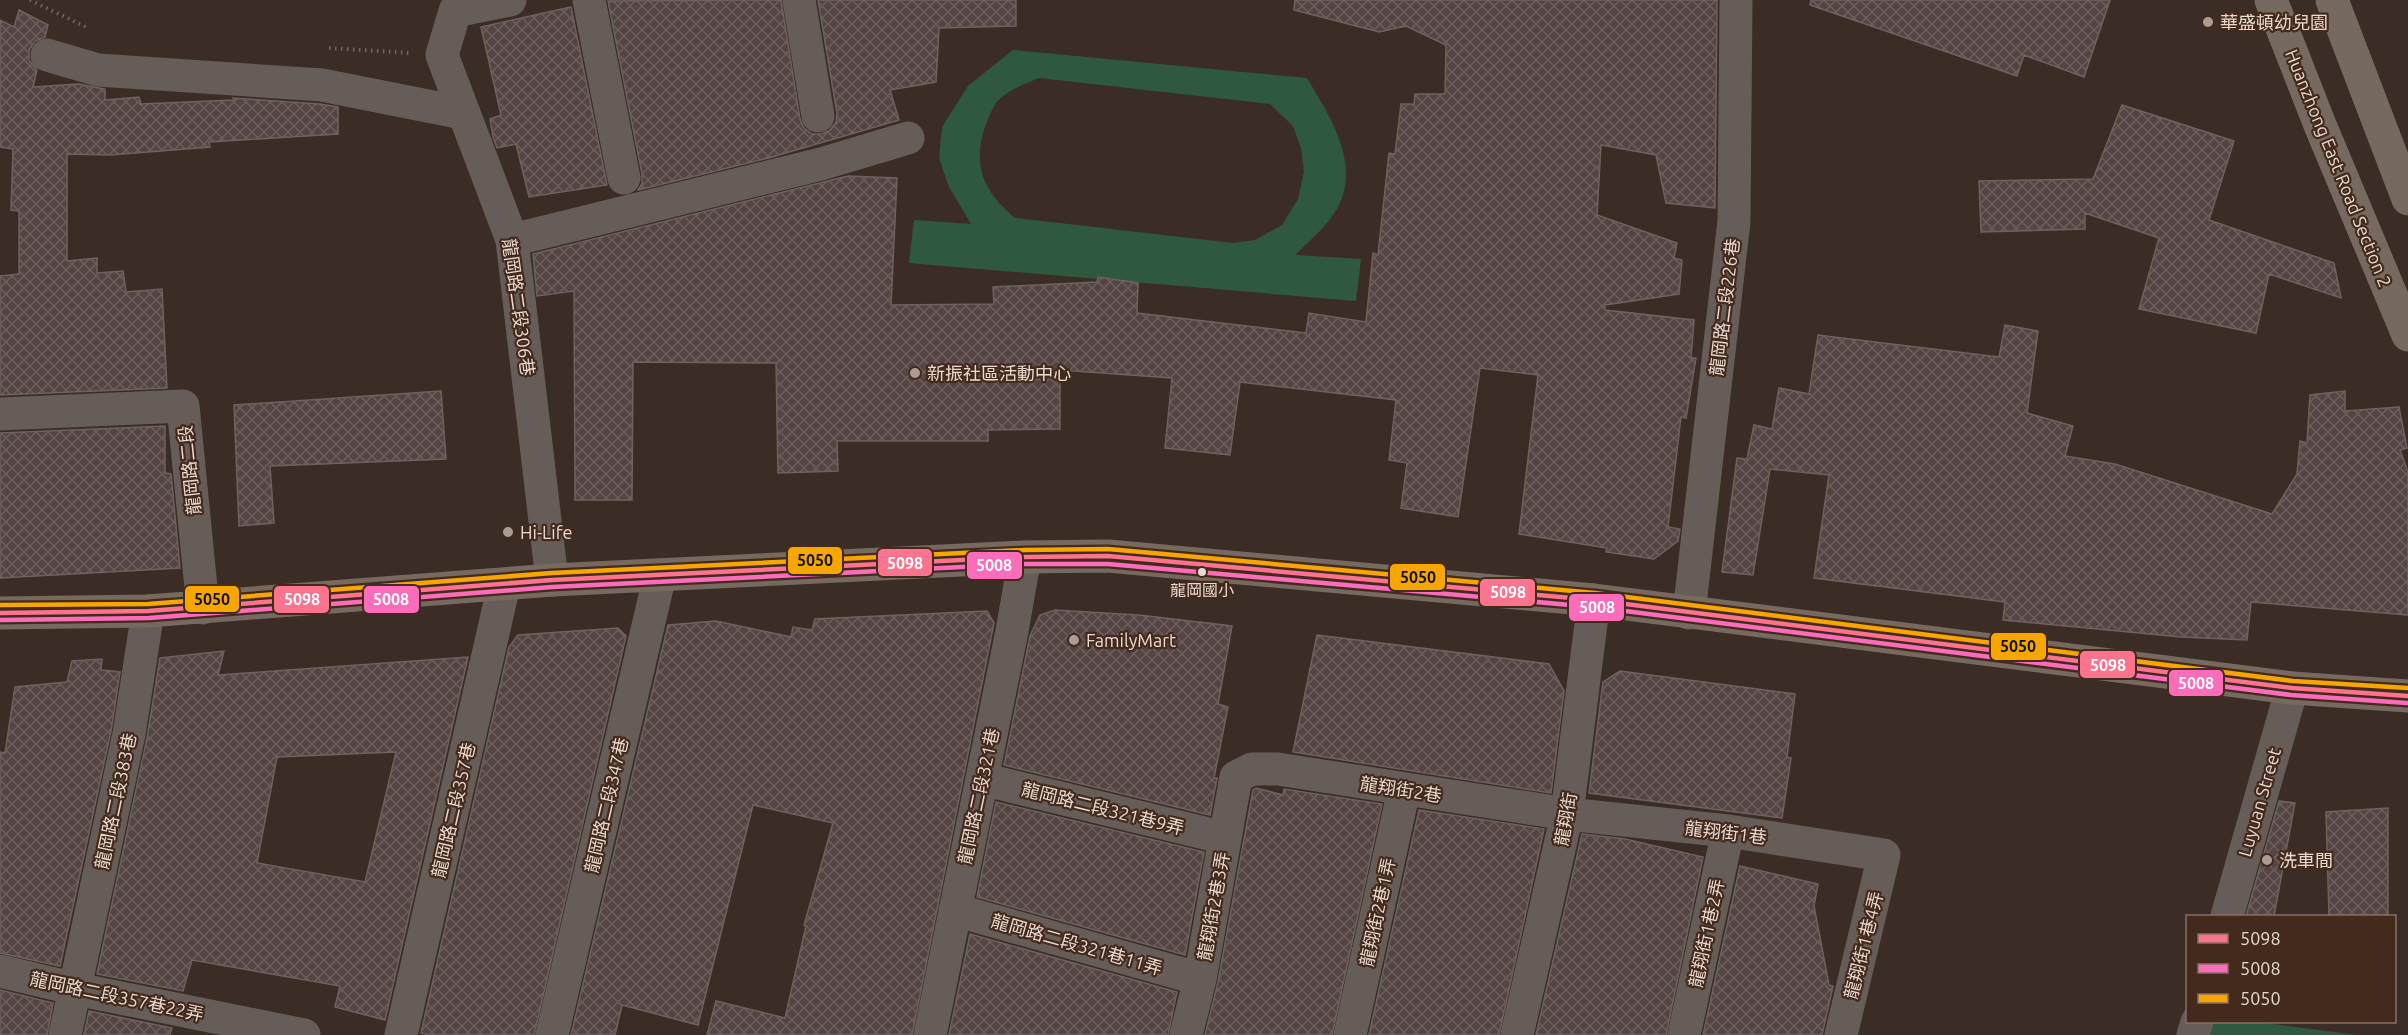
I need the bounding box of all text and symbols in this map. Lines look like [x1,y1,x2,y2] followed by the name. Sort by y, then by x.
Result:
[2220,12,2328,32] place label: 華盛頓幼兒園
[2201,15,2215,29] marker: 華盛頓幼兒園
[2282,46,2396,290] street label: Huanzhong East Road Section 2
[499,237,539,377] street label: 龍岡路二段306巷
[1706,237,1742,377] street label: 龍岡路二段226巷
[927,363,1071,383] place label: 新振社區活動中心
[908,366,922,380] marker: 新振社區活動中心
[174,424,204,516] street label: 龍岡路二段
[520,522,572,542] place label: Hi-Life
[501,525,515,539] marker: Hi-Life
[787,546,843,575] line badge: 5050
[877,548,933,577] line badge: 5098
[797,551,833,569] text: 5050
[966,551,1023,580] line badge: 5008
[887,554,923,572] text: 5098
[976,556,1012,574] text: 5008
[1389,563,1446,591] line badge: 5050
[1196,566,1208,578] marker: 龍岡國小
[1400,568,1436,586] text: 5050
[1479,578,1536,607] line badge: 5098
[1170,581,1234,599] place label: 龍岡國小
[1490,583,1526,601] text: 5098
[184,585,240,613] line badge: 5050
[273,585,330,614] line badge: 5098
[363,585,420,614] line badge: 5008
[194,590,230,608] text: 5050
[284,590,320,608] text: 5098
[373,590,409,608] text: 5008
[1568,593,1625,622] line badge: 5008
[1579,598,1615,616] text: 5008
[1086,630,1176,650] place label: FamilyMart
[1990,632,2047,661] line badge: 5050
[1067,633,1081,647] marker: FamilyMart
[2000,637,2036,655] text: 5050
[2079,650,2136,679] line badge: 5098
[2090,656,2126,674] text: 5098
[2168,669,2224,697] line badge: 5008
[2178,674,2214,692] text: 5008
[954,726,1002,866] street label: 龍岡路二段321巷
[91,731,139,871] street label: 龍岡路二段383巷
[581,735,631,875] street label: 龍岡路二段347巷
[428,740,478,880] street label: 龍岡路二段357巷
[2234,745,2284,859] street label: Luyuan Street
[1359,773,1443,805] street label: 龍翔街2巷
[1020,778,1186,838] street label: 龍岡路二段321巷9弄
[1550,791,1580,847] street label: 龍翔街
[1684,817,1768,847] street label: 龍翔街1巷
[1194,850,1232,962] street label: 龍翔街2巷3弄
[2279,850,2333,870] place label: 洗車間
[2260,853,2274,867] marker: 洗車間
[1356,856,1398,968] street label: 龍翔街2巷1弄
[1685,877,1727,989] street label: 龍翔街1巷2弄
[1840,889,1886,1001] street label: 龍翔街1巷4弄
[989,910,1165,978] street label: 龍岡路二段321巷11弄
[2186,915,2396,1023] legend
[2240,928,2281,948] text: 5098
[2240,958,2281,978] text: 5008
[28,968,206,1024] street label: 龍岡路二段357巷22弄
[2240,988,2281,1008] text: 5050

